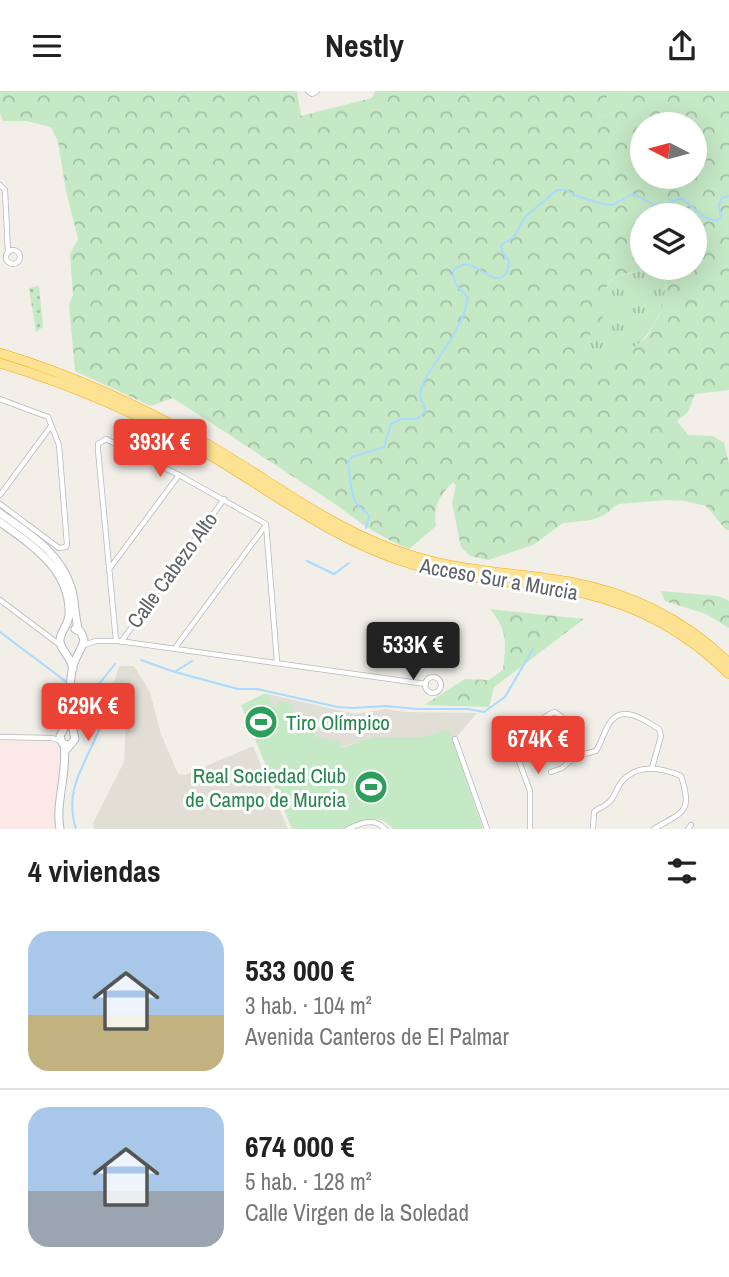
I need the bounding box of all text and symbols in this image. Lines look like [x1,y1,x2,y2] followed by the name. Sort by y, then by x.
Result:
[325,24,404,67] text: Nestly
[28,27,66,65] icon: menu
[663,27,701,65] icon: share
[630,112,707,189] north arrow
[630,112,707,280] map controls
[630,203,707,280] button: layers
[103,419,217,479] pin: 393K €
[130,426,190,457] text: 393K €
[120,506,224,634] street label: Calle Cabezo Alto
[417,551,581,607] street label: Acceso Sur a Murcia
[356,623,470,682] pin: 533K €
[383,629,443,660] text: 533K €
[31,683,145,743] pin: 629K €
[58,690,118,721] text: 629K €
[242,703,280,741] sports icon: Tiro Olímpico
[286,708,390,737] place label: Tiro Olímpico
[481,717,595,776] pin: 674K €
[508,723,568,754] text: 674K €
[185,761,346,814] place label: Real Sociedad Club de Campo de Murcia
[352,768,390,806] sports icon: Real Sociedad Club de Campo de Murcia
[28,851,161,891] text: 4 viviendas
[663,852,701,890] icon: filters
[245,950,354,990] text: 533 000 €
[84,959,168,1043] icon: home
[245,990,372,1021] text: 3 hab. · 104 m²
[245,1021,509,1052] text: Avenida Canteros de El Palmar
[245,1126,354,1166] text: 674 000 €
[84,1135,168,1219] icon: home
[245,1166,372,1197] text: 5 hab. · 128 m²
[245,1197,469,1228] text: Calle Virgen de la Soledad

